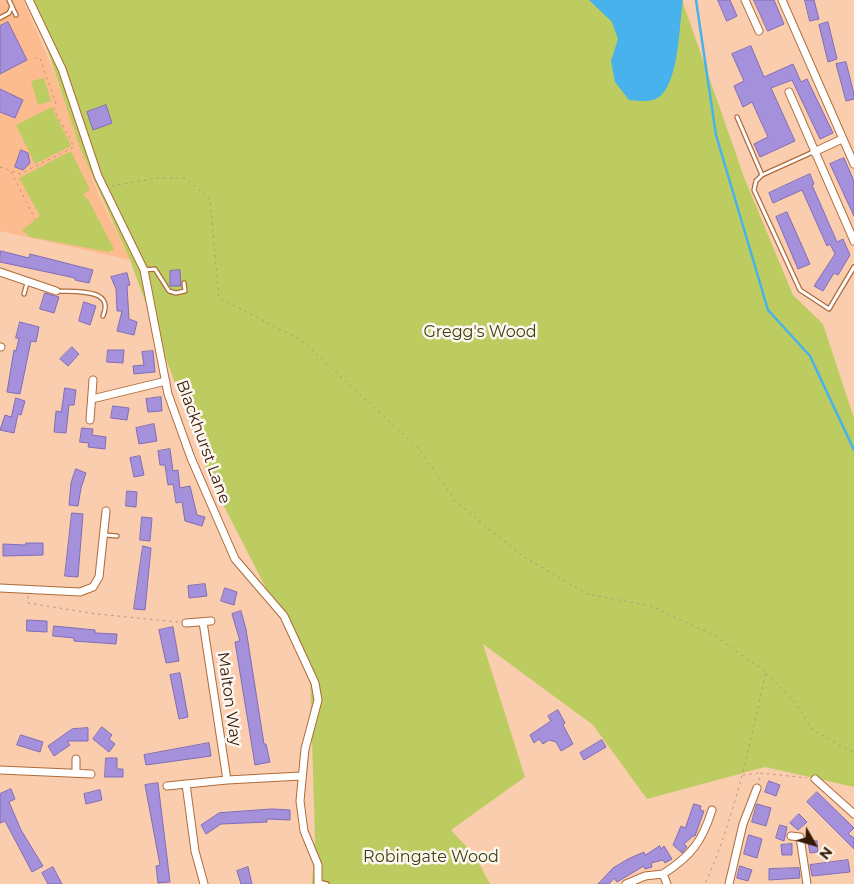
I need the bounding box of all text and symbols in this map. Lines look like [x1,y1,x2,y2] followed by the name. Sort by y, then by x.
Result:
[423,322,537,342] park label: Gregg's Wood
[172,378,234,506] street label: Blackhurst Lane
[213,651,245,747] street label: Malton Way
[789,819,839,869] north arrow
[815,843,836,863] text: N
[363,847,499,867] park label: Robingate Wood

